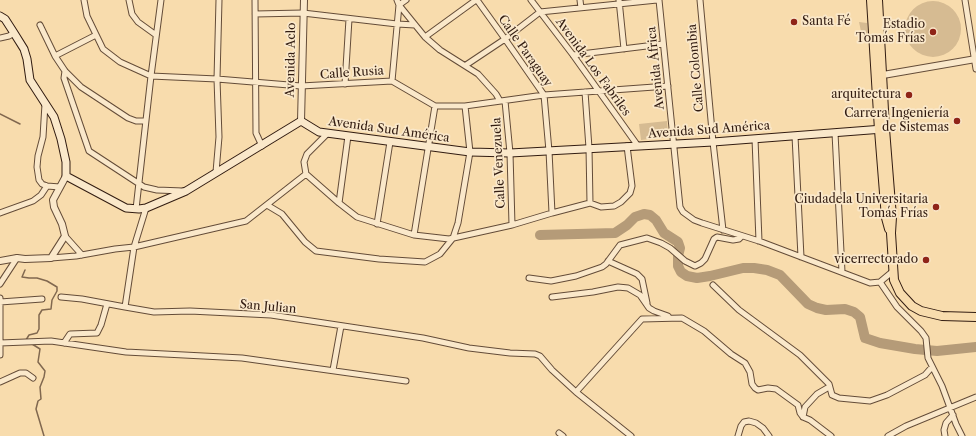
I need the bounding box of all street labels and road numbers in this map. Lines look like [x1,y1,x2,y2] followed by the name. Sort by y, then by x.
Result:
[495,12,555,90] street label: Calle Paraguay
[553,15,633,119] street label: Avenida Los Fabriles
[283,22,299,98] street label: Avenida Aclo
[685,23,707,113] street label: Calle Colombia
[644,26,668,110] street label: Avenida África
[320,64,384,82] street label: Calle Rusia
[327,114,451,146] street label: Avenida Sud América
[489,117,509,209] street label: Calle Venezuela
[648,119,770,141] street label: Avenida Sud América
[239,297,297,317] street label: San Julian

